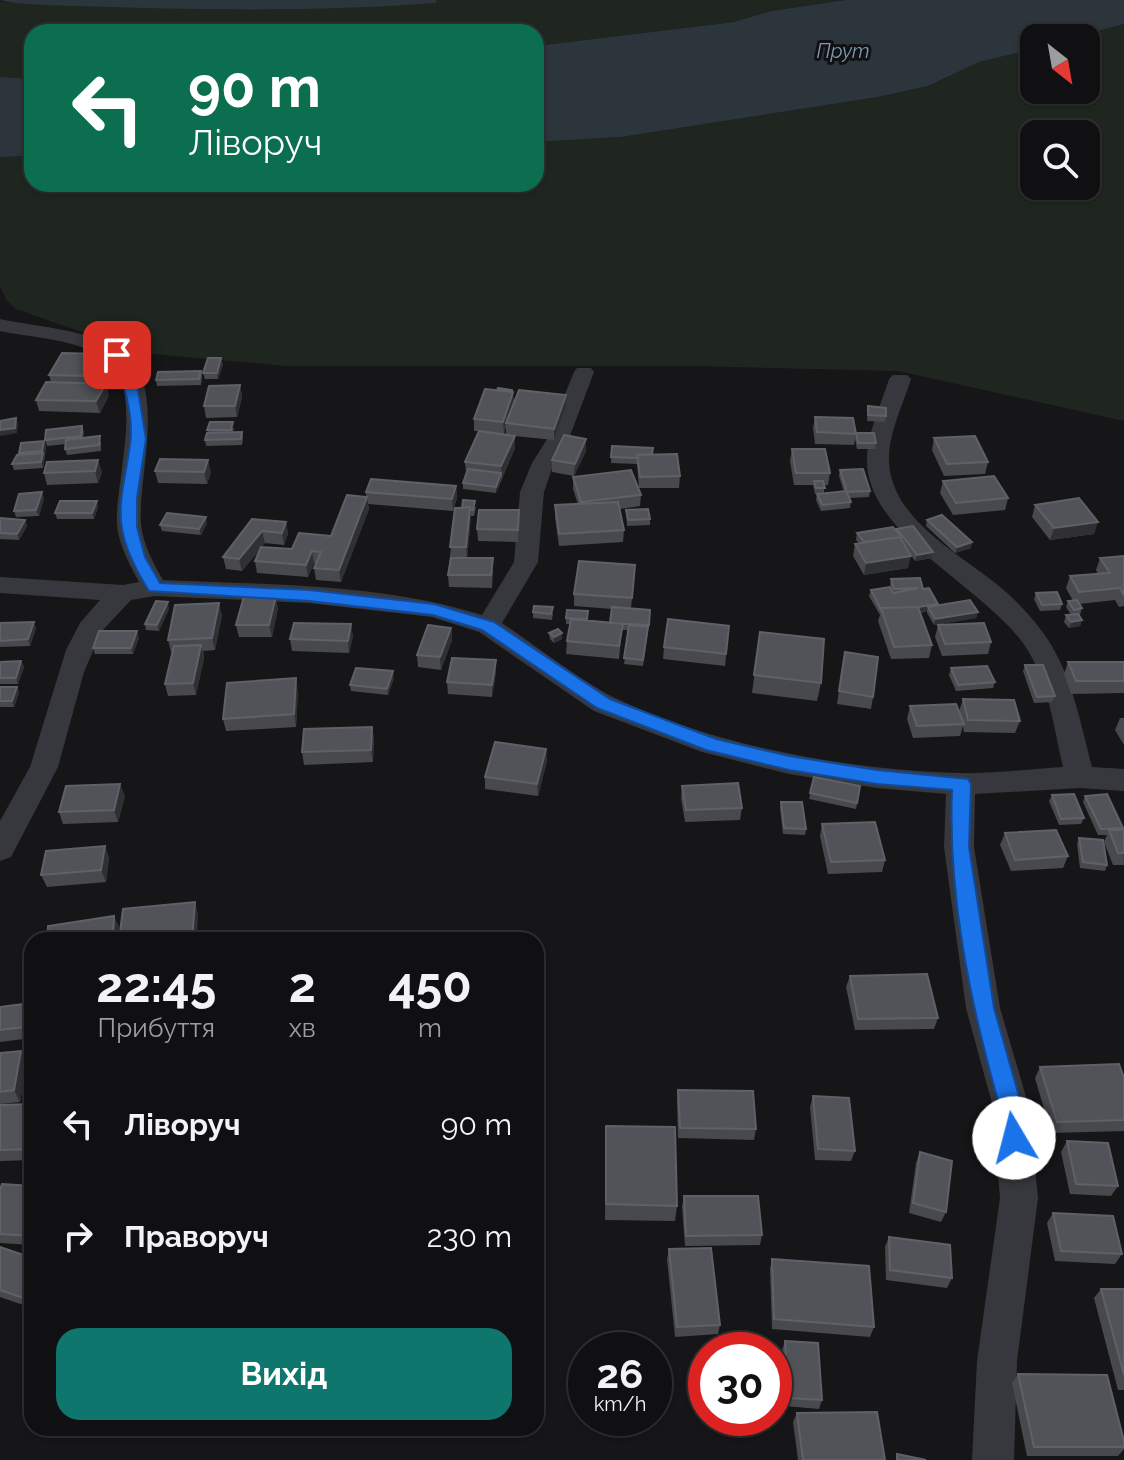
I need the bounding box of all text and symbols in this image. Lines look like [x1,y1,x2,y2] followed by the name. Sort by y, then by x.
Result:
[1020,24,1100,104] north arrow
[1020,24,1100,200] map controls
[817,39,870,63] water label: Прут
[188,54,321,120] text: 90 m
[56,56,160,160] icon: left
[1020,120,1100,200] button: search
[188,121,322,163] text: Ліворуч
[83,321,151,389] pin
[95,333,139,377] icon: arrive
[96,957,216,1013] text: 22:45
[289,957,316,1013] text: 2
[388,957,472,1013] text: 450
[98,1013,215,1043] text: Прибуття
[289,1013,316,1043] text: хв
[418,1013,442,1043] text: m
[972,1096,1056,1180] position arrow
[56,1102,100,1146] icon: left
[124,1107,240,1142] text: Ліворуч
[441,1107,512,1142] text: 90 m
[56,1214,100,1258] icon: right
[124,1219,269,1254] text: Праворуч
[427,1219,512,1254] text: 230 m
[56,1328,512,1420] button: Вихід
[688,1332,792,1436] speed limit sign: 30
[597,1350,643,1397] text: 26
[594,1392,646,1416] text: km/h

